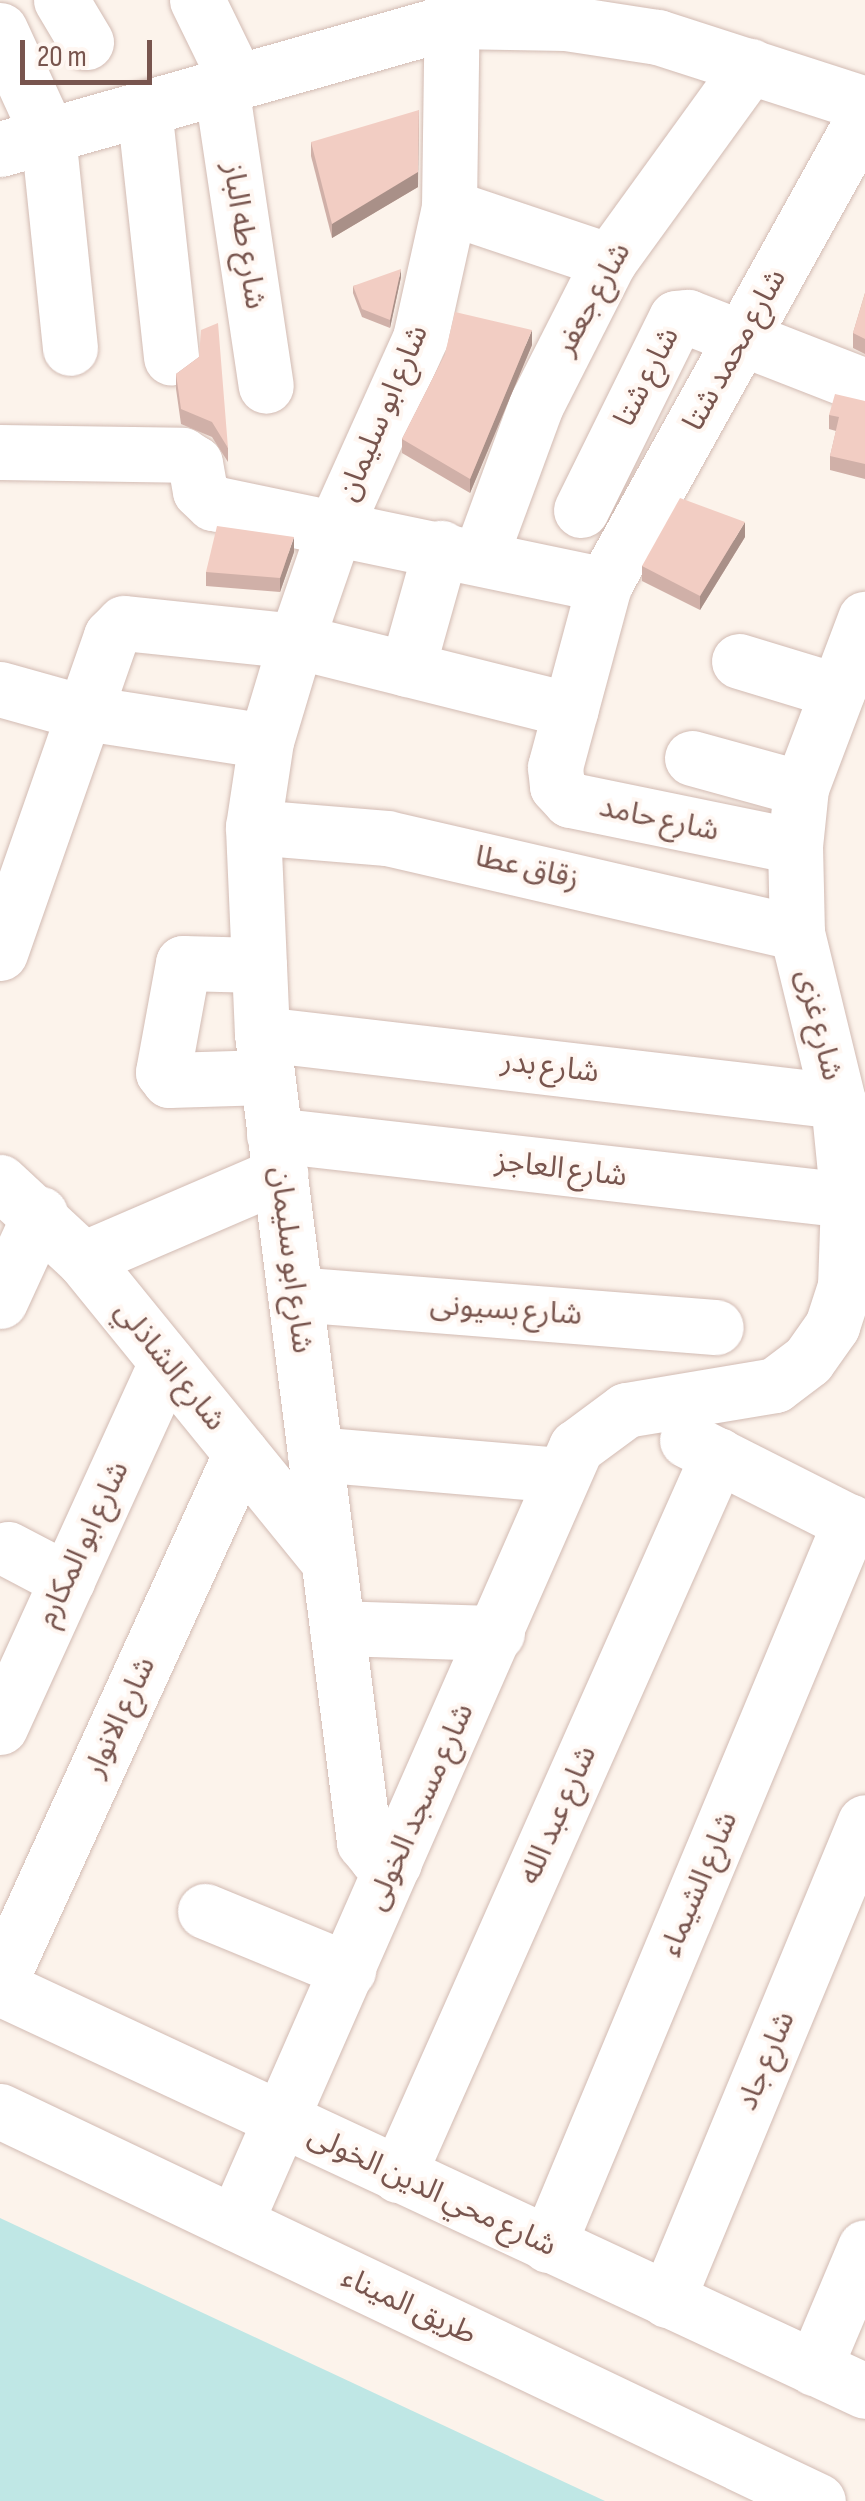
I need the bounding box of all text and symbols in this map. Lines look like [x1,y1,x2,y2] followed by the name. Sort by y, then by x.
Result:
[25,20,158,82] scale bar
[37,39,87,75] text: 20 m
[215,160,273,312] street label: شارع طه الباز
[547,236,639,362] street label: شارع جعفر
[676,263,794,437] street label: شارع محمد شتا
[330,320,436,506] street label: شارع ابو سليمان
[607,321,687,433] street label: شارع شتا
[596,789,722,849] street label: شارع حامد
[472,839,582,897] street label: زقاق عطا
[788,966,850,1084] street label: شارع غزى
[499,1043,601,1091] street label: شارع بدر
[493,1143,629,1195] street label: شارع العاجز
[262,1165,320,1355] street label: شارع ابو سليمان
[429,1287,583,1333] street label: شارع بسيونى
[107,1294,233,1438] street label: شارع الشاذلي
[29,1456,137,1632] street label: شارع ابو المكارم
[77,1651,163,1783] street label: شارع الانوار
[358,1698,482,1916] street label: شارع مسجد الخولى
[511,1740,605,1890] street label: شارع عبد الله
[652,1806,746,1962] street label: شارع الشيماء
[729,2006,803,2116] street label: شارع جاد
[302,2118,562,2264] street label: شارع محي الدين الخولى
[336,2259,482,2353] street label: طريق الميناء

